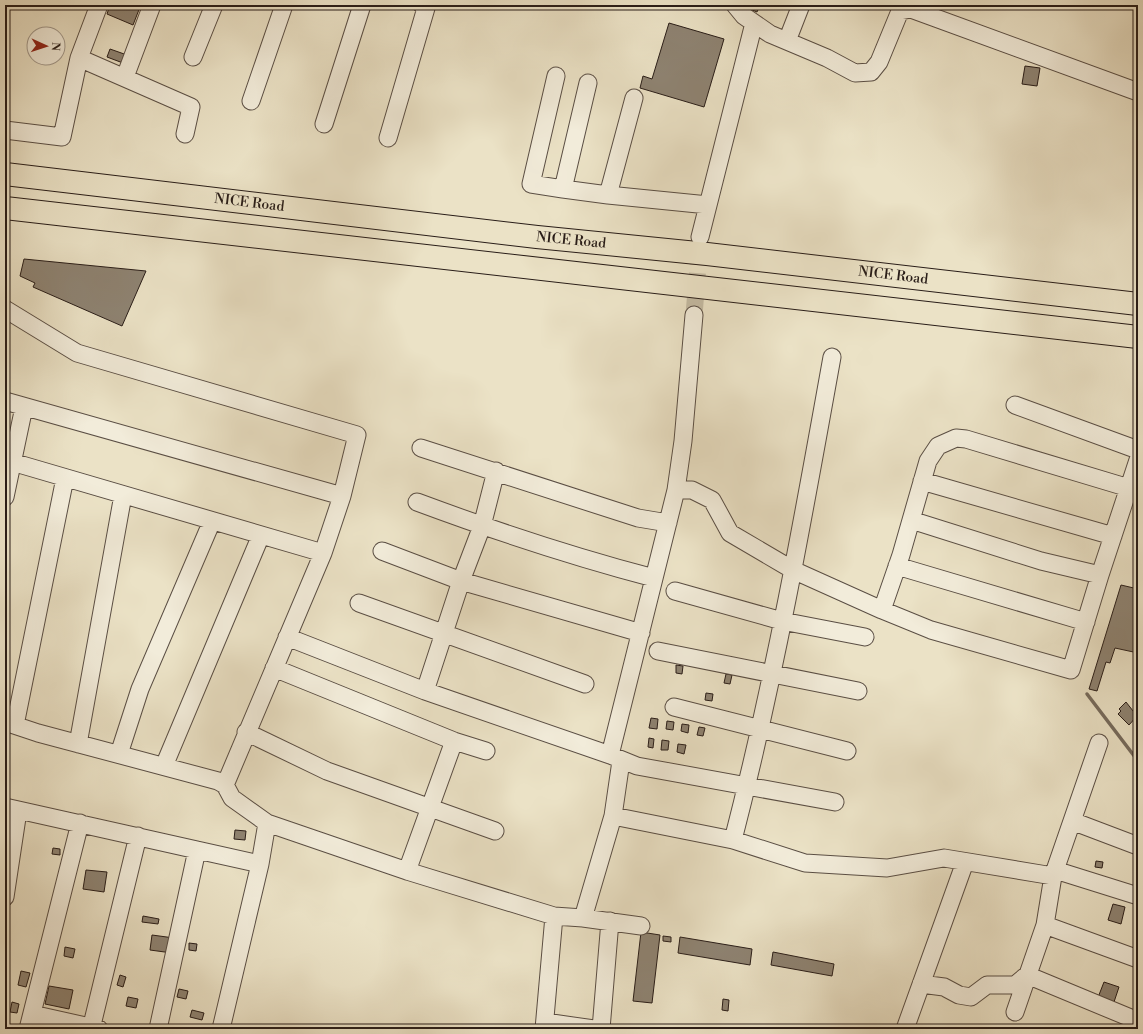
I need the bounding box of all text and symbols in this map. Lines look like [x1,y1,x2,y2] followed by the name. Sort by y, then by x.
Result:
[26,26,66,66] north arrow
[48,42,62,51] text: N
[213,190,285,216] street label: NICE Road
[535,228,607,253] street label: NICE Road
[857,263,929,289] street label: NICE Road

